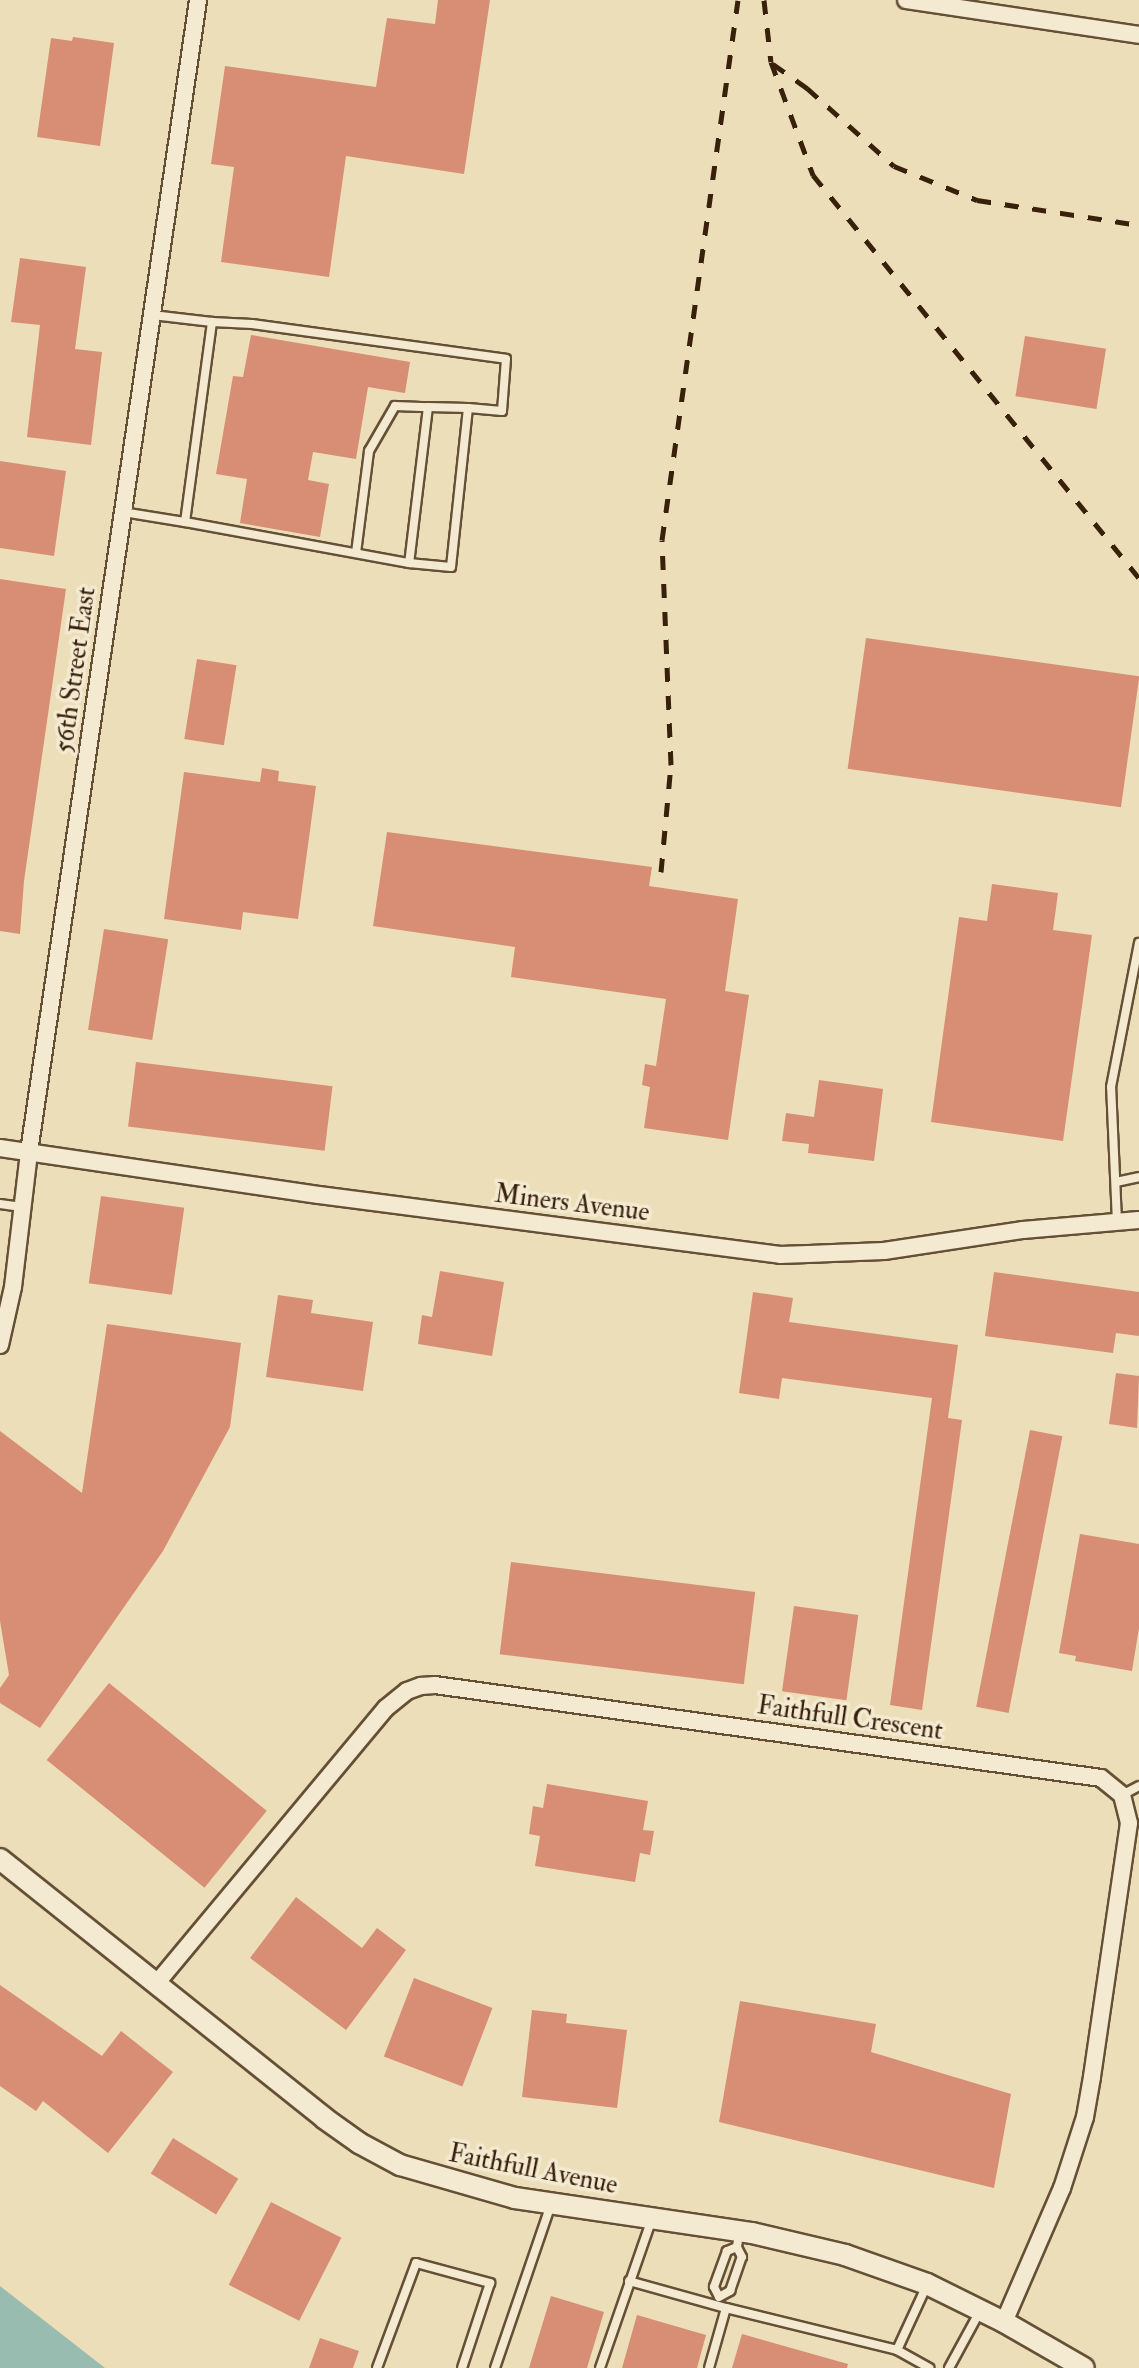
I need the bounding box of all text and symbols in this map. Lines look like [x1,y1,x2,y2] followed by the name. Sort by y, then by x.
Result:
[49,585,103,755] street label: 56th Street East
[493,1179,651,1229] street label: Miners Avenue
[755,1691,945,1747] street label: Faithfull Crescent
[446,2138,620,2202] street label: Faithfull Avenue

